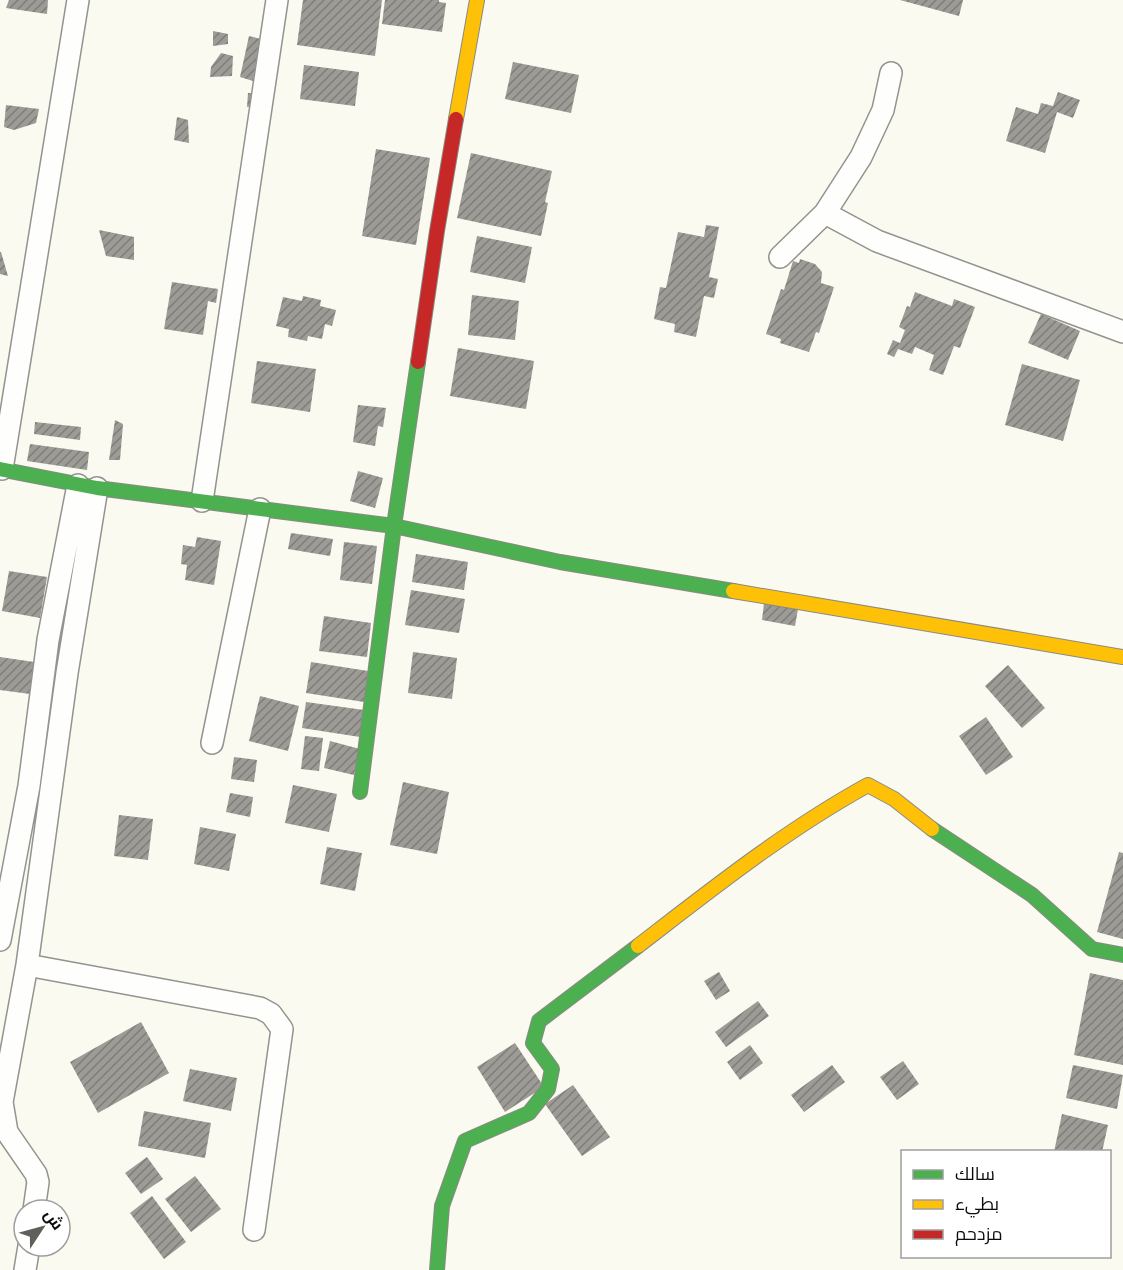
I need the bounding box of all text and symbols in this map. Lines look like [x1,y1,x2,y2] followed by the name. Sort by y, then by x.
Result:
[901,1150,1111,1258] legend
[955,1161,995,1186] text: سالك
[955,1191,999,1218] text: بطيء
[12,1198,72,1258] north arrow
[39,1204,69,1234] text: ش
[955,1221,1003,1246] text: مزدحم

